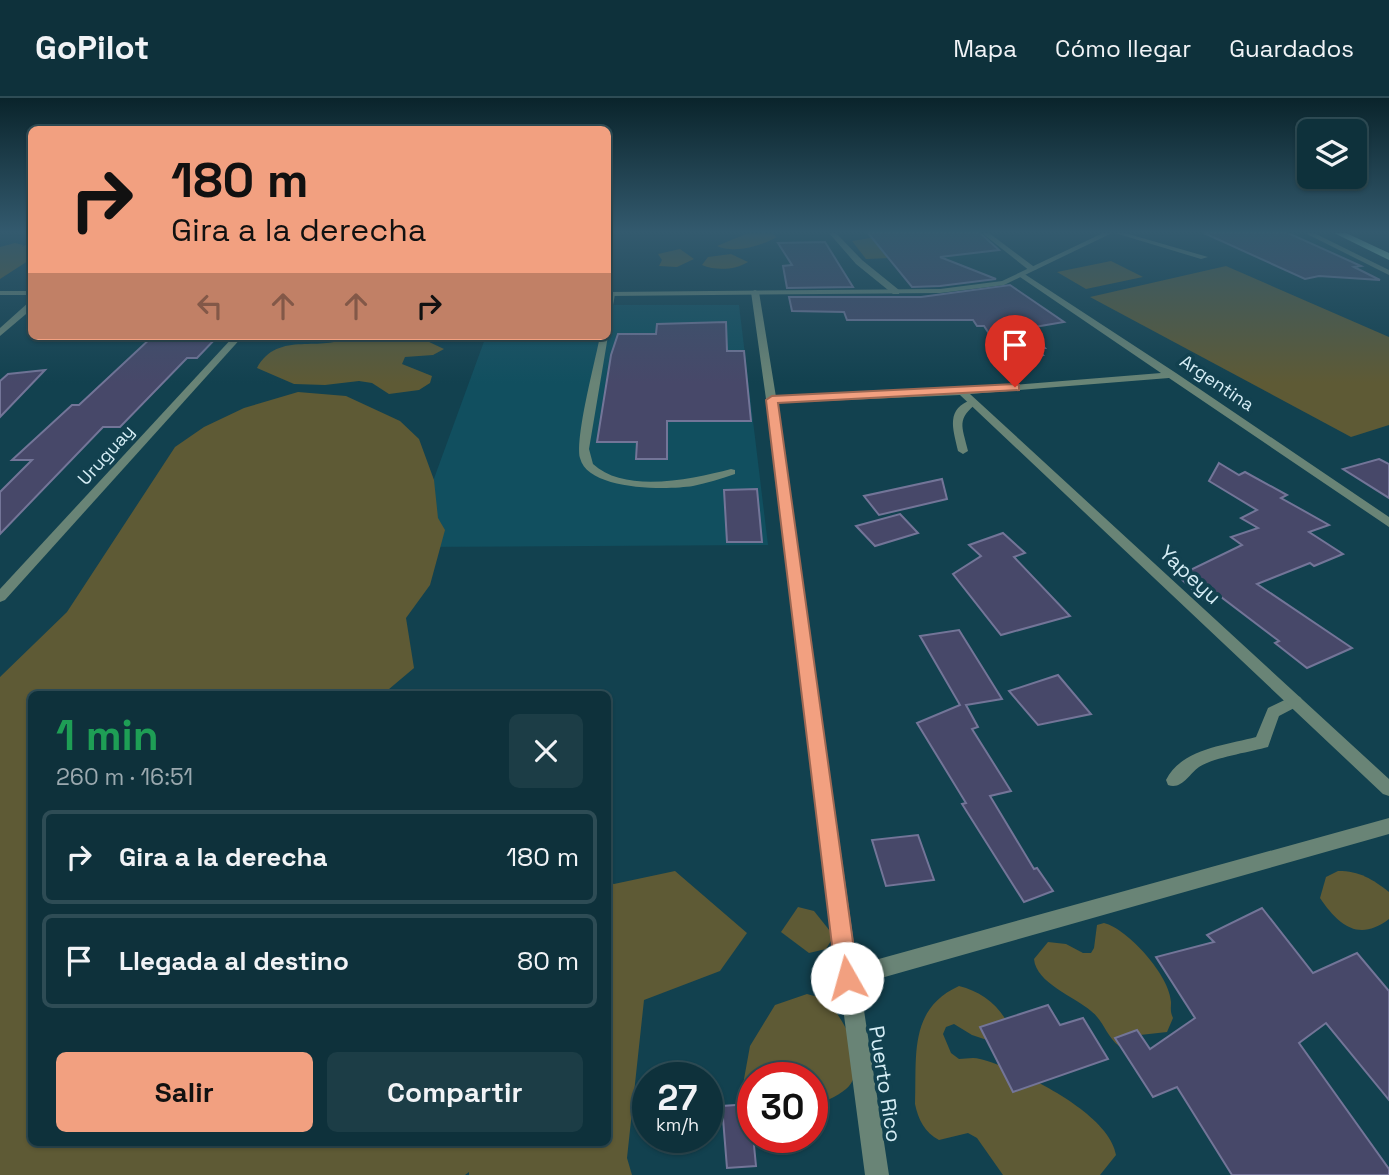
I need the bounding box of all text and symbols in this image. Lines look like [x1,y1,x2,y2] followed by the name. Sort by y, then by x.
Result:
[35,27,149,69] text: GoPilot
[953,33,1017,64] text: Mapa
[1055,33,1191,64] text: Cómo llegar
[1229,33,1354,64] text: Guardados
[1297,119,1367,189] map controls
[1297,119,1367,189] button: layers
[171,149,309,211] text: 180 m
[56,154,147,245] icon: right
[171,210,426,250] text: Gira a la derecha
[191,287,229,325] icon: left
[264,287,302,325] icon: ahead
[337,287,375,325] icon: ahead
[410,287,448,325] icon: right
[985,315,1045,387] pin
[996,326,1034,364] icon: arrive
[1176,349,1259,416] street label: Argentina
[72,420,139,490] street label: Uruguay
[1154,539,1227,610] street label: Yapeyu
[56,709,159,762] text: 1 min
[509,714,583,788] button: close
[56,762,193,792] text: 260 m · 16:51
[60,838,98,876] icon: right
[119,840,328,874] text: Gira a la derecha
[506,840,579,874] text: 180 m
[810,941,884,1015] position arrow
[60,942,98,980] icon: arrive
[119,944,349,978] text: Llegada al destino
[517,944,579,978] text: 80 m
[863,1024,908,1144] street label: Puerto Rico
[56,1052,313,1132] button: Salir
[327,1052,583,1132] button: Compartir
[737,1062,828,1153] speed limit sign: 30
[658,1076,697,1120] text: 27
[656,1113,699,1136] text: km/h

